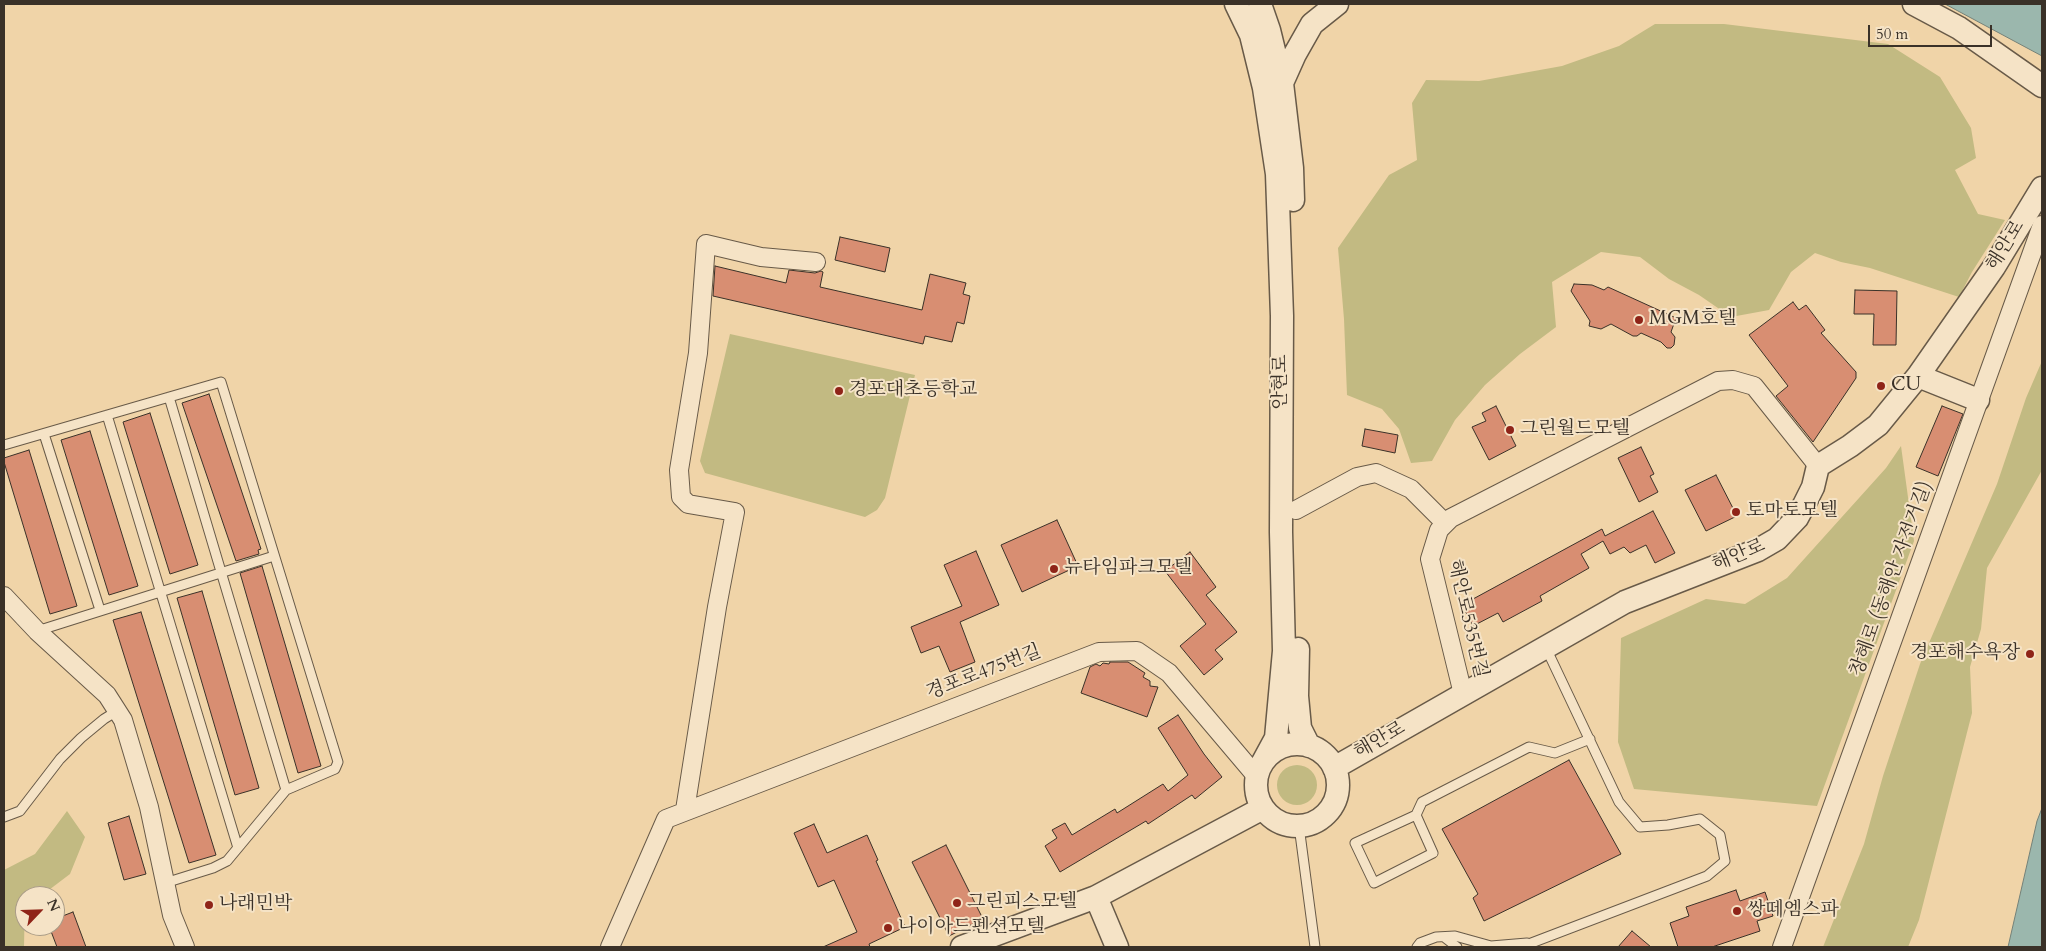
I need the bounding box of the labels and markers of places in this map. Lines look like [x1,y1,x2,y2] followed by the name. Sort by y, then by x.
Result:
[1649,309,1737,331] place label: MGM호텔
[1633,314,1645,326] marker: MGM호텔
[1891,375,1921,397] place label: CU
[849,380,977,402] place label: 경포대초등학교
[1875,380,1887,392] marker: CU
[833,385,845,397] marker: 경포대초등학교
[1520,419,1630,441] place label: 그린월드모텔
[1504,424,1516,436] marker: 그린월드모텔
[1746,501,1838,523] place label: 토마토모텔
[1730,506,1742,518] marker: 토마토모텔
[1064,558,1192,580] place label: 뉴타임파크모텔
[1048,563,1060,575] marker: 뉴타임파크모텔
[1910,643,2020,665] place label: 경포해수욕장
[2024,648,2036,660] marker: 경포해수욕장
[967,892,1077,914] place label: 그린피스모텔
[219,894,292,916] place label: 나래민박
[951,897,963,909] marker: 그린피스모텔
[203,899,215,911] marker: 나래민박
[1747,900,1839,922] place label: 쌍떼엠스파
[1731,905,1743,917] marker: 쌍떼엠스파
[898,917,1045,939] place label: 나이아드펜션모텔
[882,922,894,934] marker: 나이아드펜션모텔

